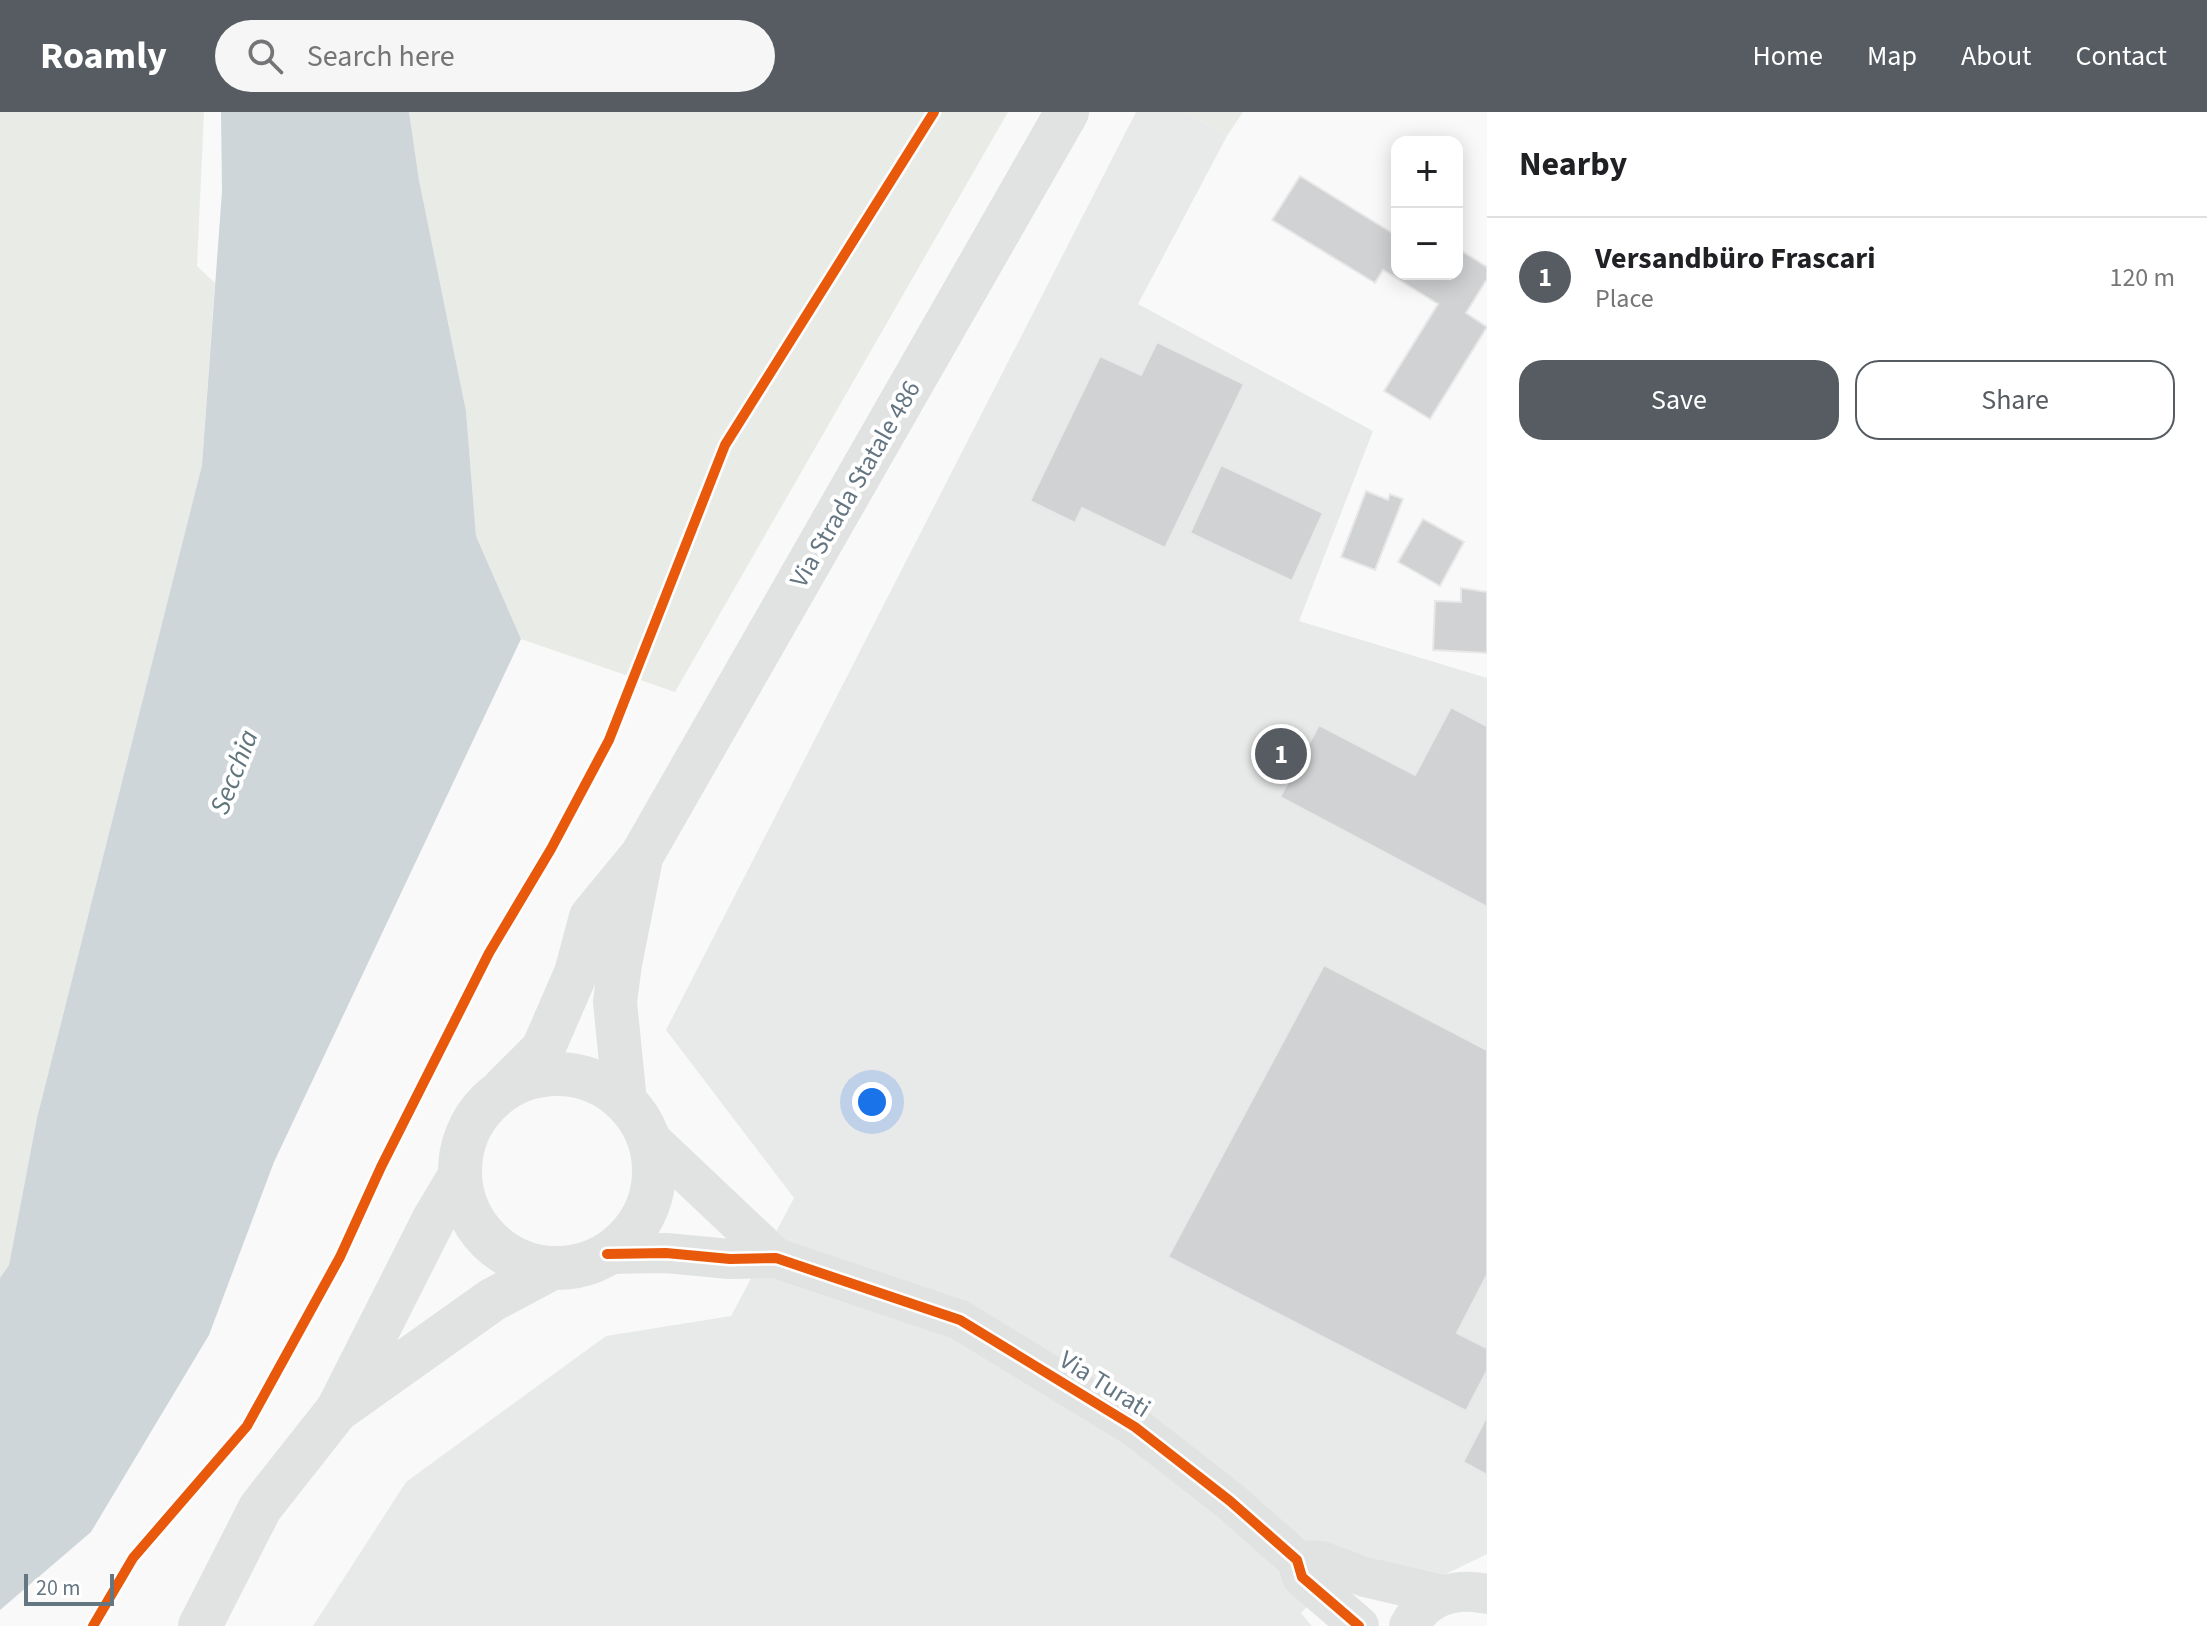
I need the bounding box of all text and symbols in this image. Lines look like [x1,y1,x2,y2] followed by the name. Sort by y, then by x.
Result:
[215,20,775,92] search box
[40,29,167,83] text: Roamly
[243,34,287,78] icon: search
[307,35,455,78] text: Search here
[1752,36,1823,76] text: Home
[1867,36,1917,76] text: Map
[1961,36,2032,76] text: About
[2076,36,2167,76] text: Contact
[1391,136,1463,280] map controls
[1391,136,1463,208] button: +
[1519,140,1627,189] text: Nearby
[1391,208,1463,280] button: −
[1595,237,1875,280] text: Versandbüro Frascari
[1538,259,1552,296] text: 1
[2109,259,2175,296] text: 120 m
[1595,280,1654,317] text: Place
[1519,360,1839,440] button: Save
[1855,360,2175,440] button: Share
[781,374,929,594] street label: Via Strada Statale 486
[200,724,268,820] water label: Secchia
[1255,724,1307,784] pin: 1
[852,1082,892,1122] your location
[1052,1341,1158,1427] street label: Via Turati
[24,1570,114,1606] scale bar
[36,1572,81,1604] text: 20 m

